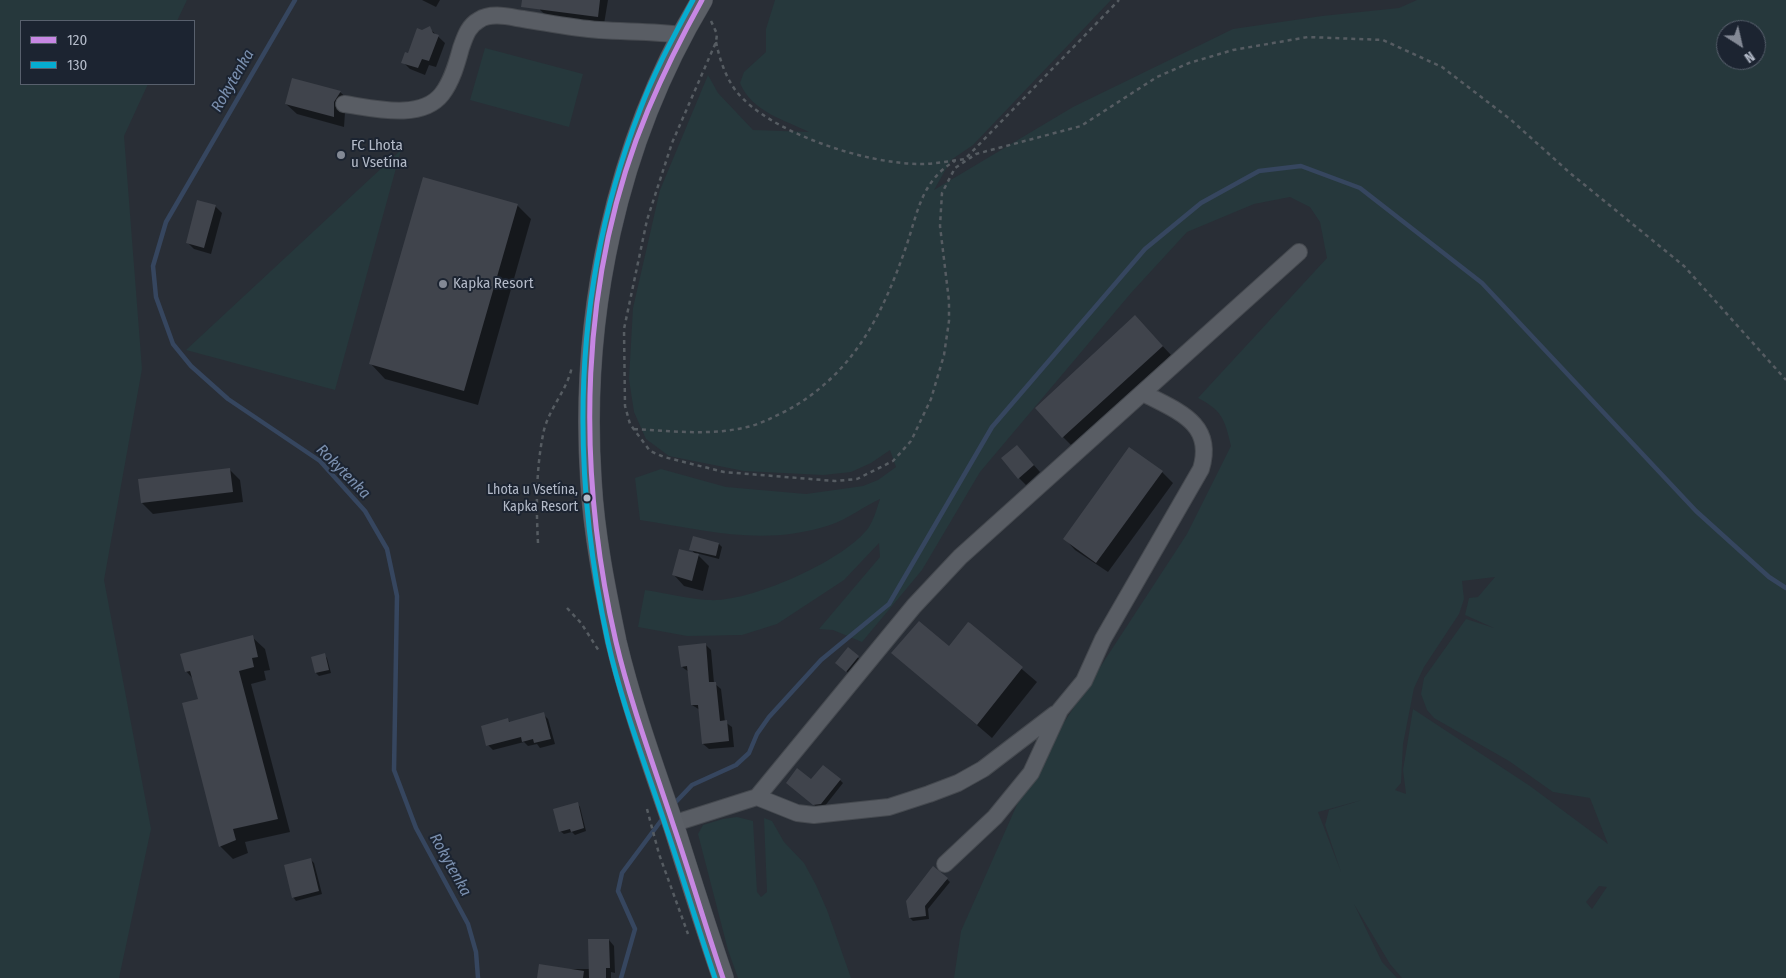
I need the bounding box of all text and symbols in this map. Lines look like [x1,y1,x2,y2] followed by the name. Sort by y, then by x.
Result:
[20,20,195,85] legend
[1716,20,1766,70] north arrow
[67,31,87,49] text: 120
[207,46,259,116] water label: Rokytenka
[1741,48,1758,66] text: N
[67,56,87,74] text: 130
[351,137,407,172] place label: FC Lhota u Vsetína
[335,149,347,161] marker: FC Lhota u Vsetína
[453,275,534,293] place label: Kapka Resort
[437,278,449,290] marker: Kapka Resort
[312,441,374,503] water label: Rokytenka
[487,482,578,514] place label: Lhota u Vsetína, Kapka Resort
[582,493,592,503] marker: Lhota u Vsetína, Kapka Resort
[425,830,475,900] water label: Rokytenka

